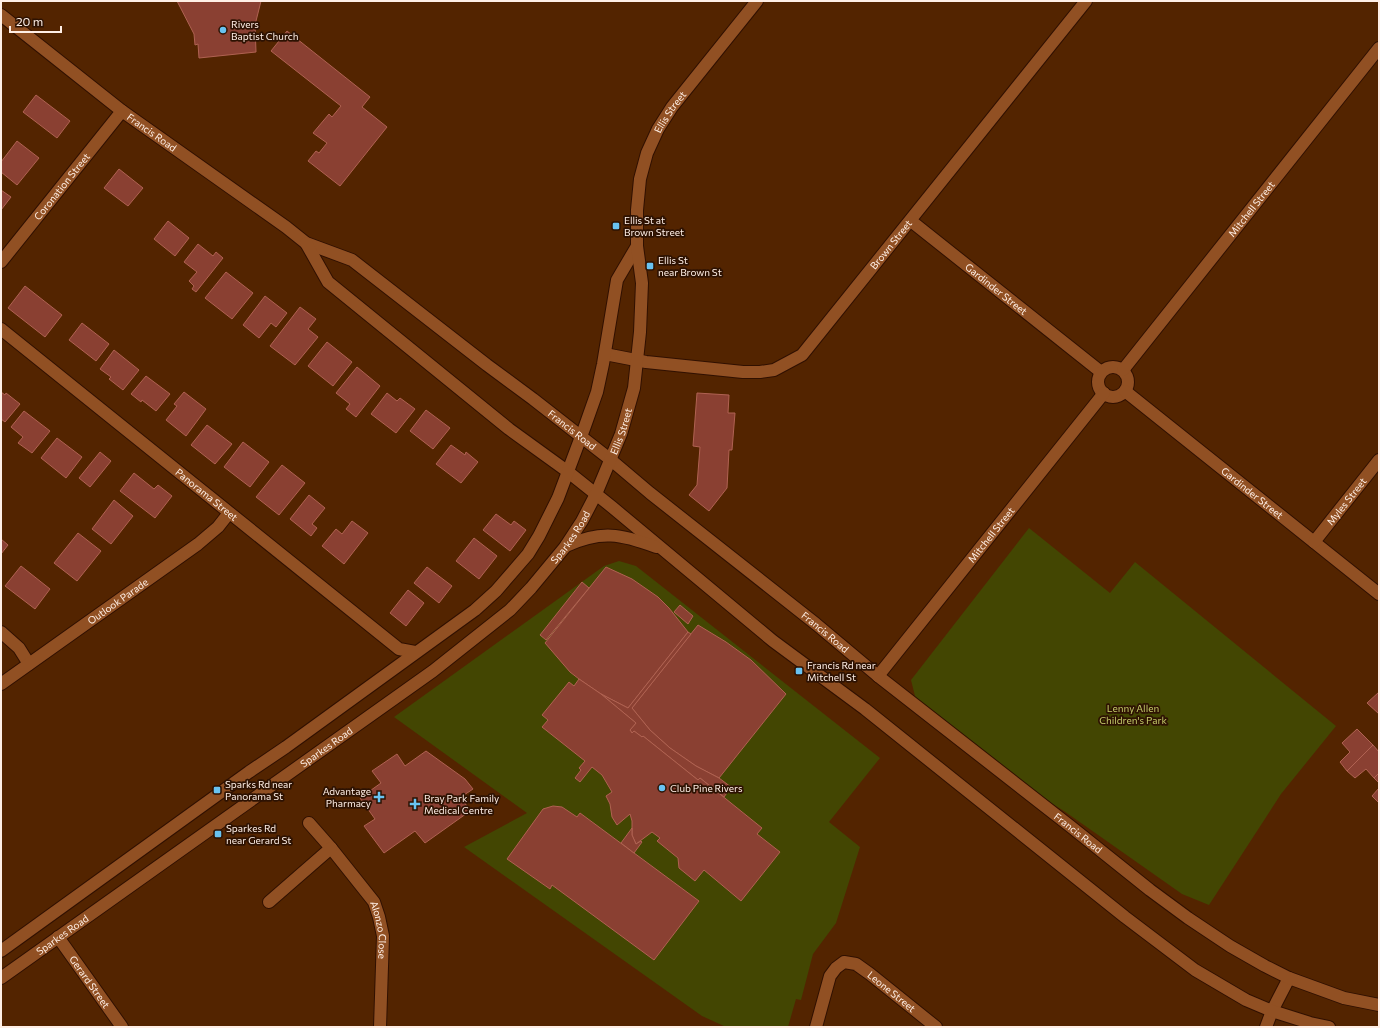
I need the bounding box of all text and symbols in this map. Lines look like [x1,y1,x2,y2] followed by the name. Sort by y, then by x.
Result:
[10,8,61,34] scale bar
[16,14,43,28] text: 20 m
[231,18,298,42] place label: Rivers Baptist Church
[218,25,228,35] marker: Rivers Baptist Church
[651,89,688,135] street label: Ellis Street
[125,110,179,154] street label: Francis Road
[31,150,92,222] street label: Coronation Street
[1226,179,1277,239] street label: Mitchell Street
[624,214,684,238] place label: Ellis St at Brown Street
[867,217,914,272] street label: Brown Street
[611,221,621,231] marker: Ellis St at Brown Street
[658,254,722,278] place label: Ellis St near Brown St
[645,261,655,271] marker: Ellis St near Brown St
[963,261,1030,317] street label: Gardinder Street
[546,407,599,452] street label: Francis Road
[607,407,634,456] street label: Ellis Street
[1219,464,1286,521] street label: Gardinder Street
[173,466,240,523] street label: Panorama Street
[1324,475,1369,527] street label: Myles Street
[965,504,1017,565] street label: Mitchell Street
[548,509,592,566] street label: Sparkes Road
[85,576,150,627] street label: Outlook Parade
[799,609,852,655] street label: Francis Road
[807,659,876,683] place label: Francis Rd near Mitchell St
[794,666,804,676] marker: Francis Rd near Mitchell St
[1099,702,1167,726] park label: Lenny Allen Children's Park
[298,724,355,770] street label: Sparkes Road
[225,778,292,802] place label: Sparks Rd near Panorama St
[670,782,743,794] place label: Club Pine Rivers
[657,783,667,793] marker: Club Pine Rivers
[212,785,222,795] marker: Sparks Rd near Panorama St
[323,785,371,809] place label: Advantage Pharmacy
[374,792,384,802] marker: Advantage Pharmacy
[424,792,499,816] place label: Bray Park Family Medical Centre
[409,798,421,810] marker: Bray Park Family Medical Centre
[1052,810,1105,856] street label: Francis Road
[226,822,291,846] place label: Sparkes Rd near Gerard St
[213,829,223,839] marker: Sparkes Rd near Gerard St
[368,899,389,959] street label: Alonzo Close
[34,912,91,957] street label: Sparkes Road
[67,953,113,1010] street label: Gerard Street
[865,968,918,1014] street label: Leone Street

